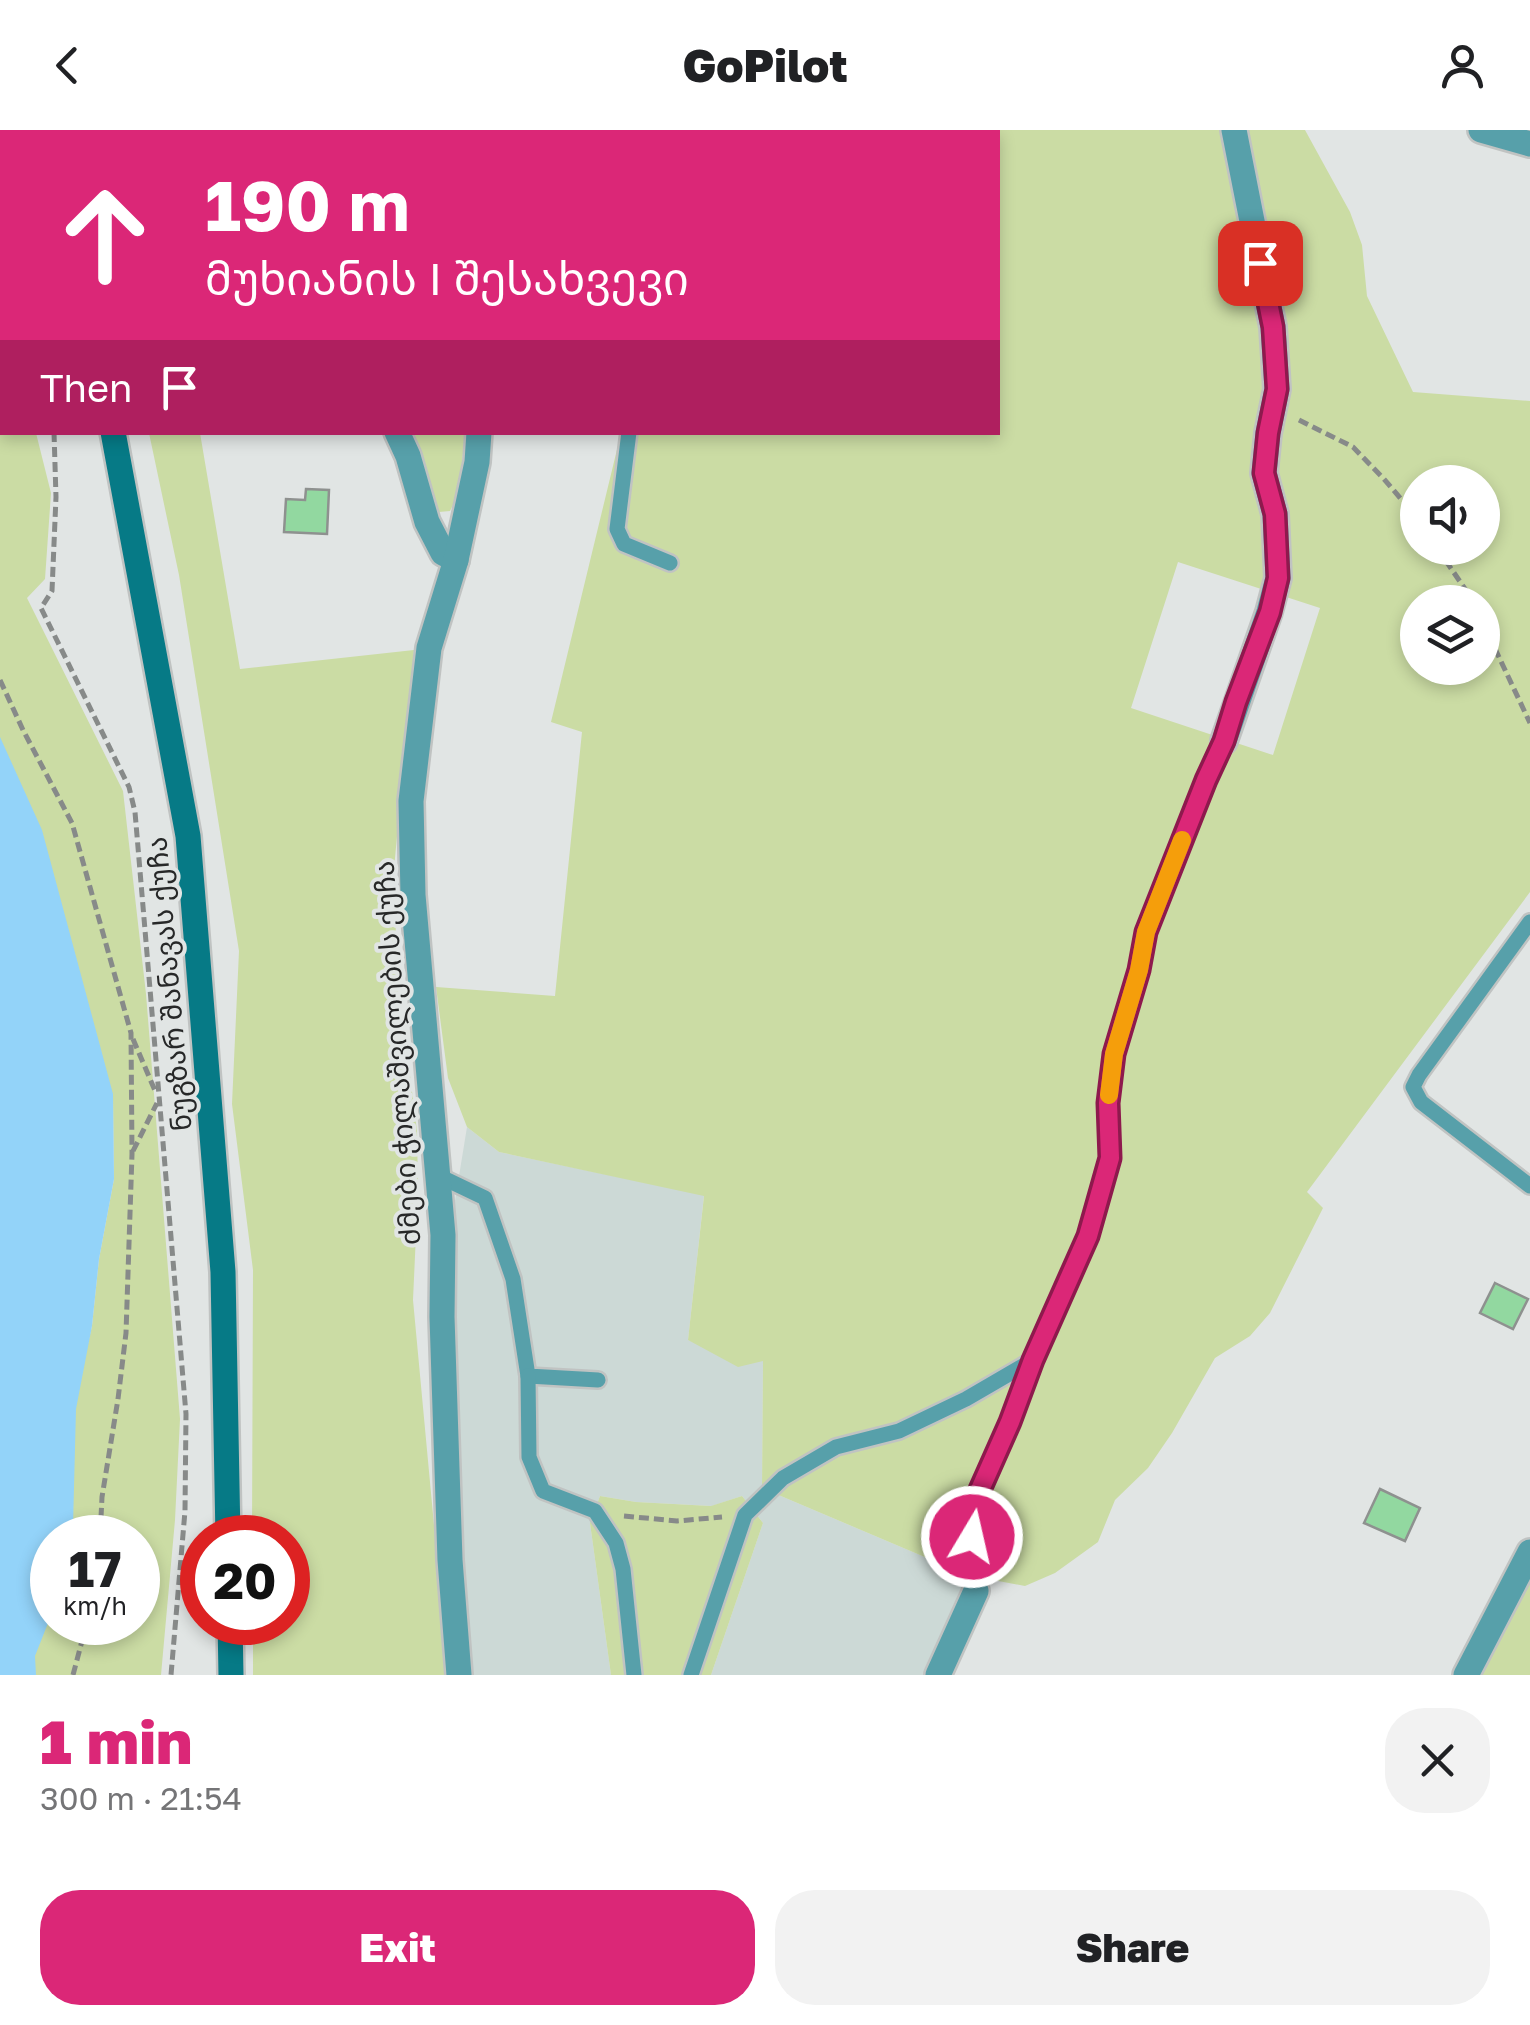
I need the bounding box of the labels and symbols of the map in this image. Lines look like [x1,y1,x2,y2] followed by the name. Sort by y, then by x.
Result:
[1218,221,1303,306] pin
[139,835,199,1133] street label: ნუგზარ შანავას ქუჩა
[367,860,427,1246] street label: ძმები ჭილაშვილების ქუჩა
[920,1485,1024,1589] position arrow
[180,1515,310,1645] speed limit sign: 20

